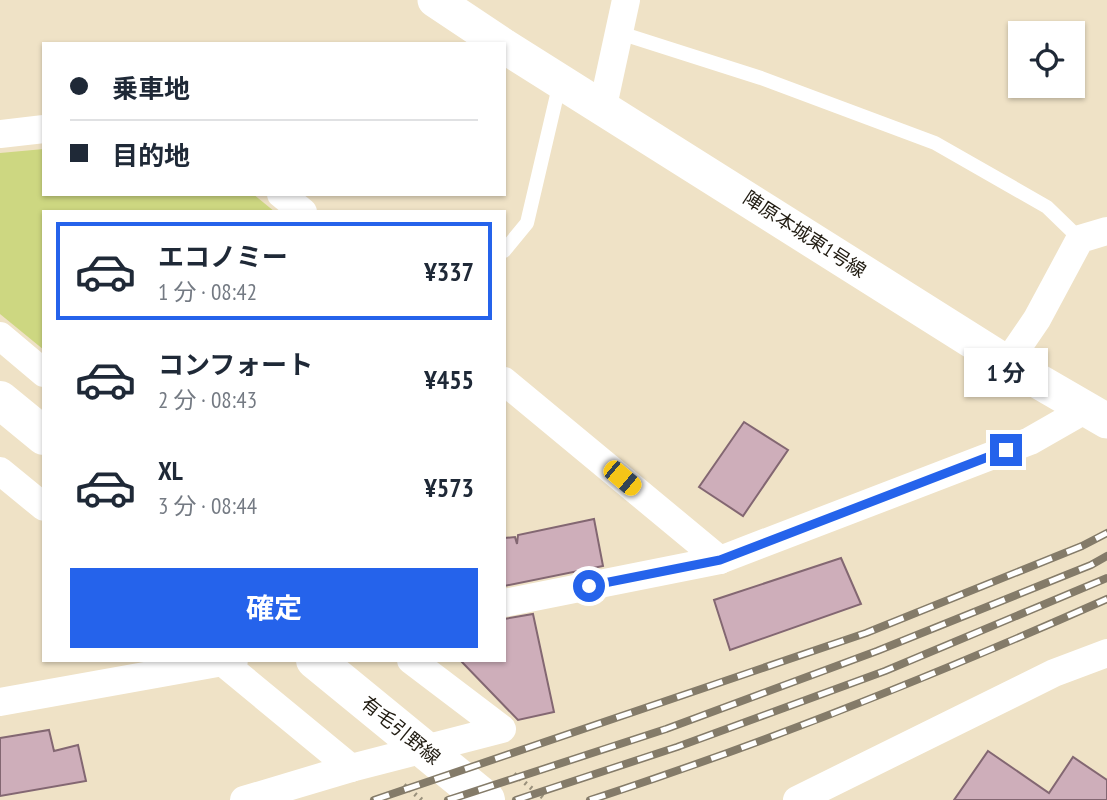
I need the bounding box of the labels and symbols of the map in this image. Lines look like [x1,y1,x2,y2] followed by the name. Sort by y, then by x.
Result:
[739,185,871,283] street label: 陣原本城東1号線
[964,349,1048,398] callout: 1 分
[990,434,1022,466] route end
[600,456,645,500] car
[573,570,605,602] route start
[357,691,445,769] street label: 有毛引野線

